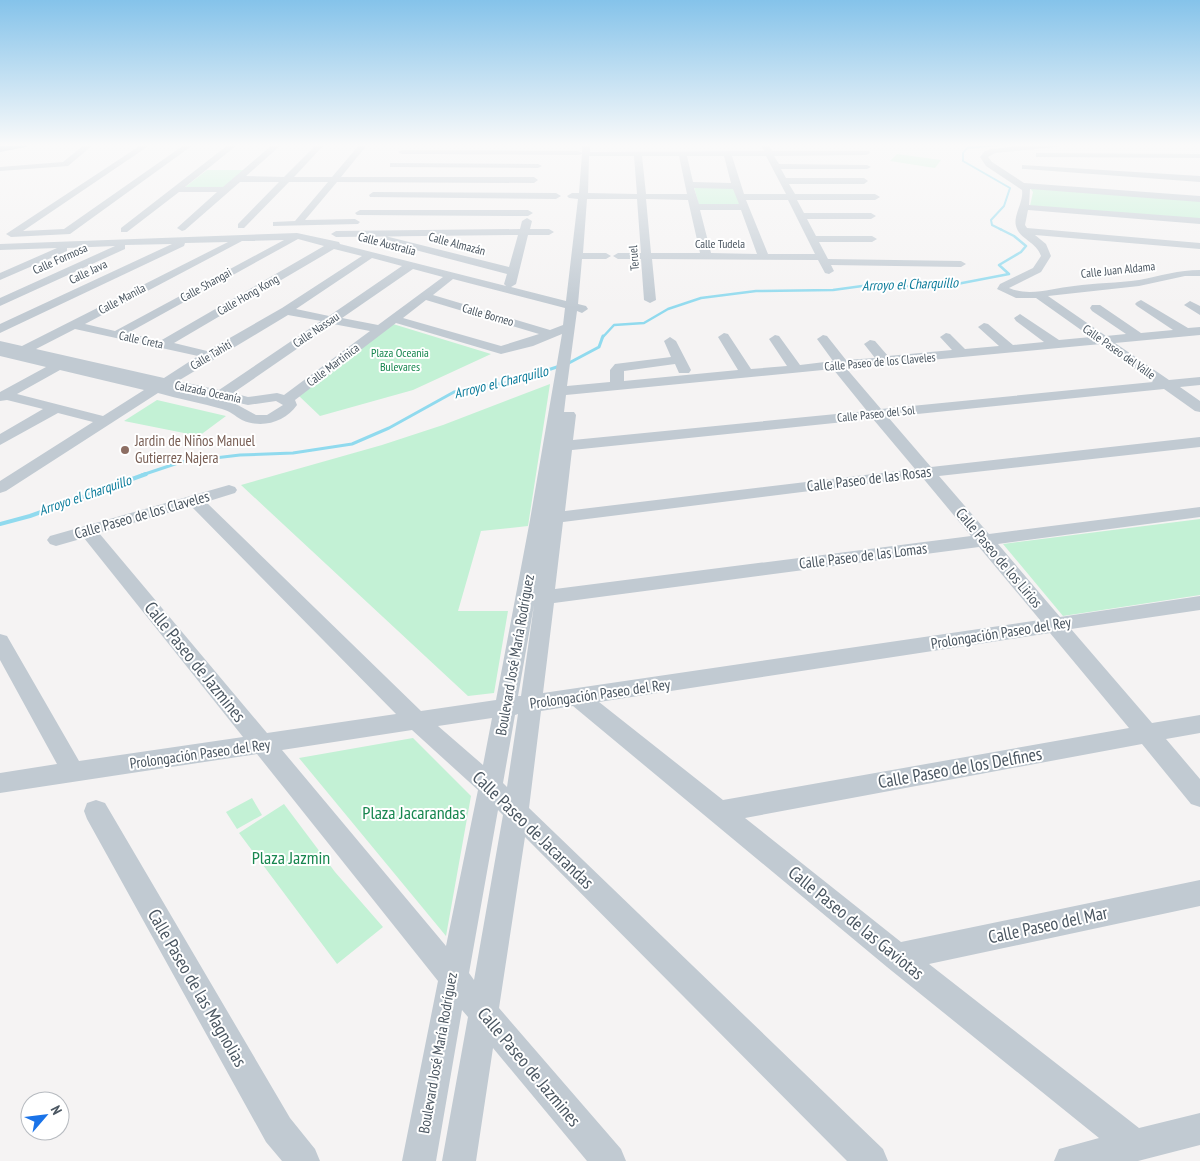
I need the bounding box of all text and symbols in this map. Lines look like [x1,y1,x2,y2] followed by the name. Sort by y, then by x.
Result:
[356,229,418,259] street label: Calle Australia
[427,229,487,258] street label: Calle Almazán
[695,236,745,251] street label: Calle Tudela
[30,240,90,277] street label: Calle Formosa
[625,245,642,271] street label: Teruel
[66,256,109,287] street label: Calle Java
[1080,258,1156,281] street label: Calle Juan Aldama
[177,264,234,305] street label: Calle Shangai
[214,271,281,318] street label: Calle Hong Kong
[862,273,959,295] water label: Arroyo el Charquillo
[96,280,148,317] street label: Calle Manila
[461,300,516,329] street label: Calle Borneo
[290,309,342,351] street label: Calle Nassau
[1080,321,1159,382] street label: Calle Paseo del Valle
[118,328,165,352] street label: Calle Creta
[187,336,235,373] street label: Calle Tahití
[303,340,362,389] street label: Calle Martinica
[371,345,429,374] park label: Plaza Oceania Bulevares
[824,349,936,374] street label: Calle Paseo de los Claveles
[452,361,551,402] water label: Arroyo el Charquillo
[173,377,243,406] street label: Calzada Oceanía
[836,402,916,425] street label: Calle Paseo del Sol
[134,431,256,467] place label: Jardin de Niños Manuel Gutierrez Najera
[119,444,131,456] marker: Jardin de Niños Manuel Gutierrez Najera
[806,461,932,496] street label: Calle Paseo de las Rosas
[37,471,134,519] water label: Arroyo el Charquillo
[72,486,212,543] street label: Calle Paseo de los Claveles
[952,504,1047,612] street label: Calle Paseo de los Lirios
[798,538,928,573] street label: Calle Paseo de las Lomas
[491,573,538,737] street label: Boulevard José María Rodríguez
[140,597,251,727] street label: Calle Paseo de Jazmines
[930,612,1073,653] street label: Prolongación Paseo del Rey
[529,674,672,713] street label: Prolongación Paseo del Rey
[129,734,272,773] street label: Prolongación Paseo del Rey
[876,742,1044,793] street label: Calle Paseo de los Delfines
[468,766,599,893] street label: Calle Paseo de Jacarandas
[362,801,466,824] park label: Plaza Jacarandas
[252,846,330,869] park label: Plaza Jazmin
[784,861,929,984] street label: Calle Paseo de las Gaviotas
[986,901,1110,948] street label: Calle Paseo del Mar
[143,905,252,1071] street label: Calle Paseo de las Magnolias
[414,971,461,1135] street label: Boulevard José María Rodríguez
[473,1002,586,1131] street label: Calle Paseo de Jazmines
[20,1091,70,1141] north arrow
[47,1102,66,1117] text: N

